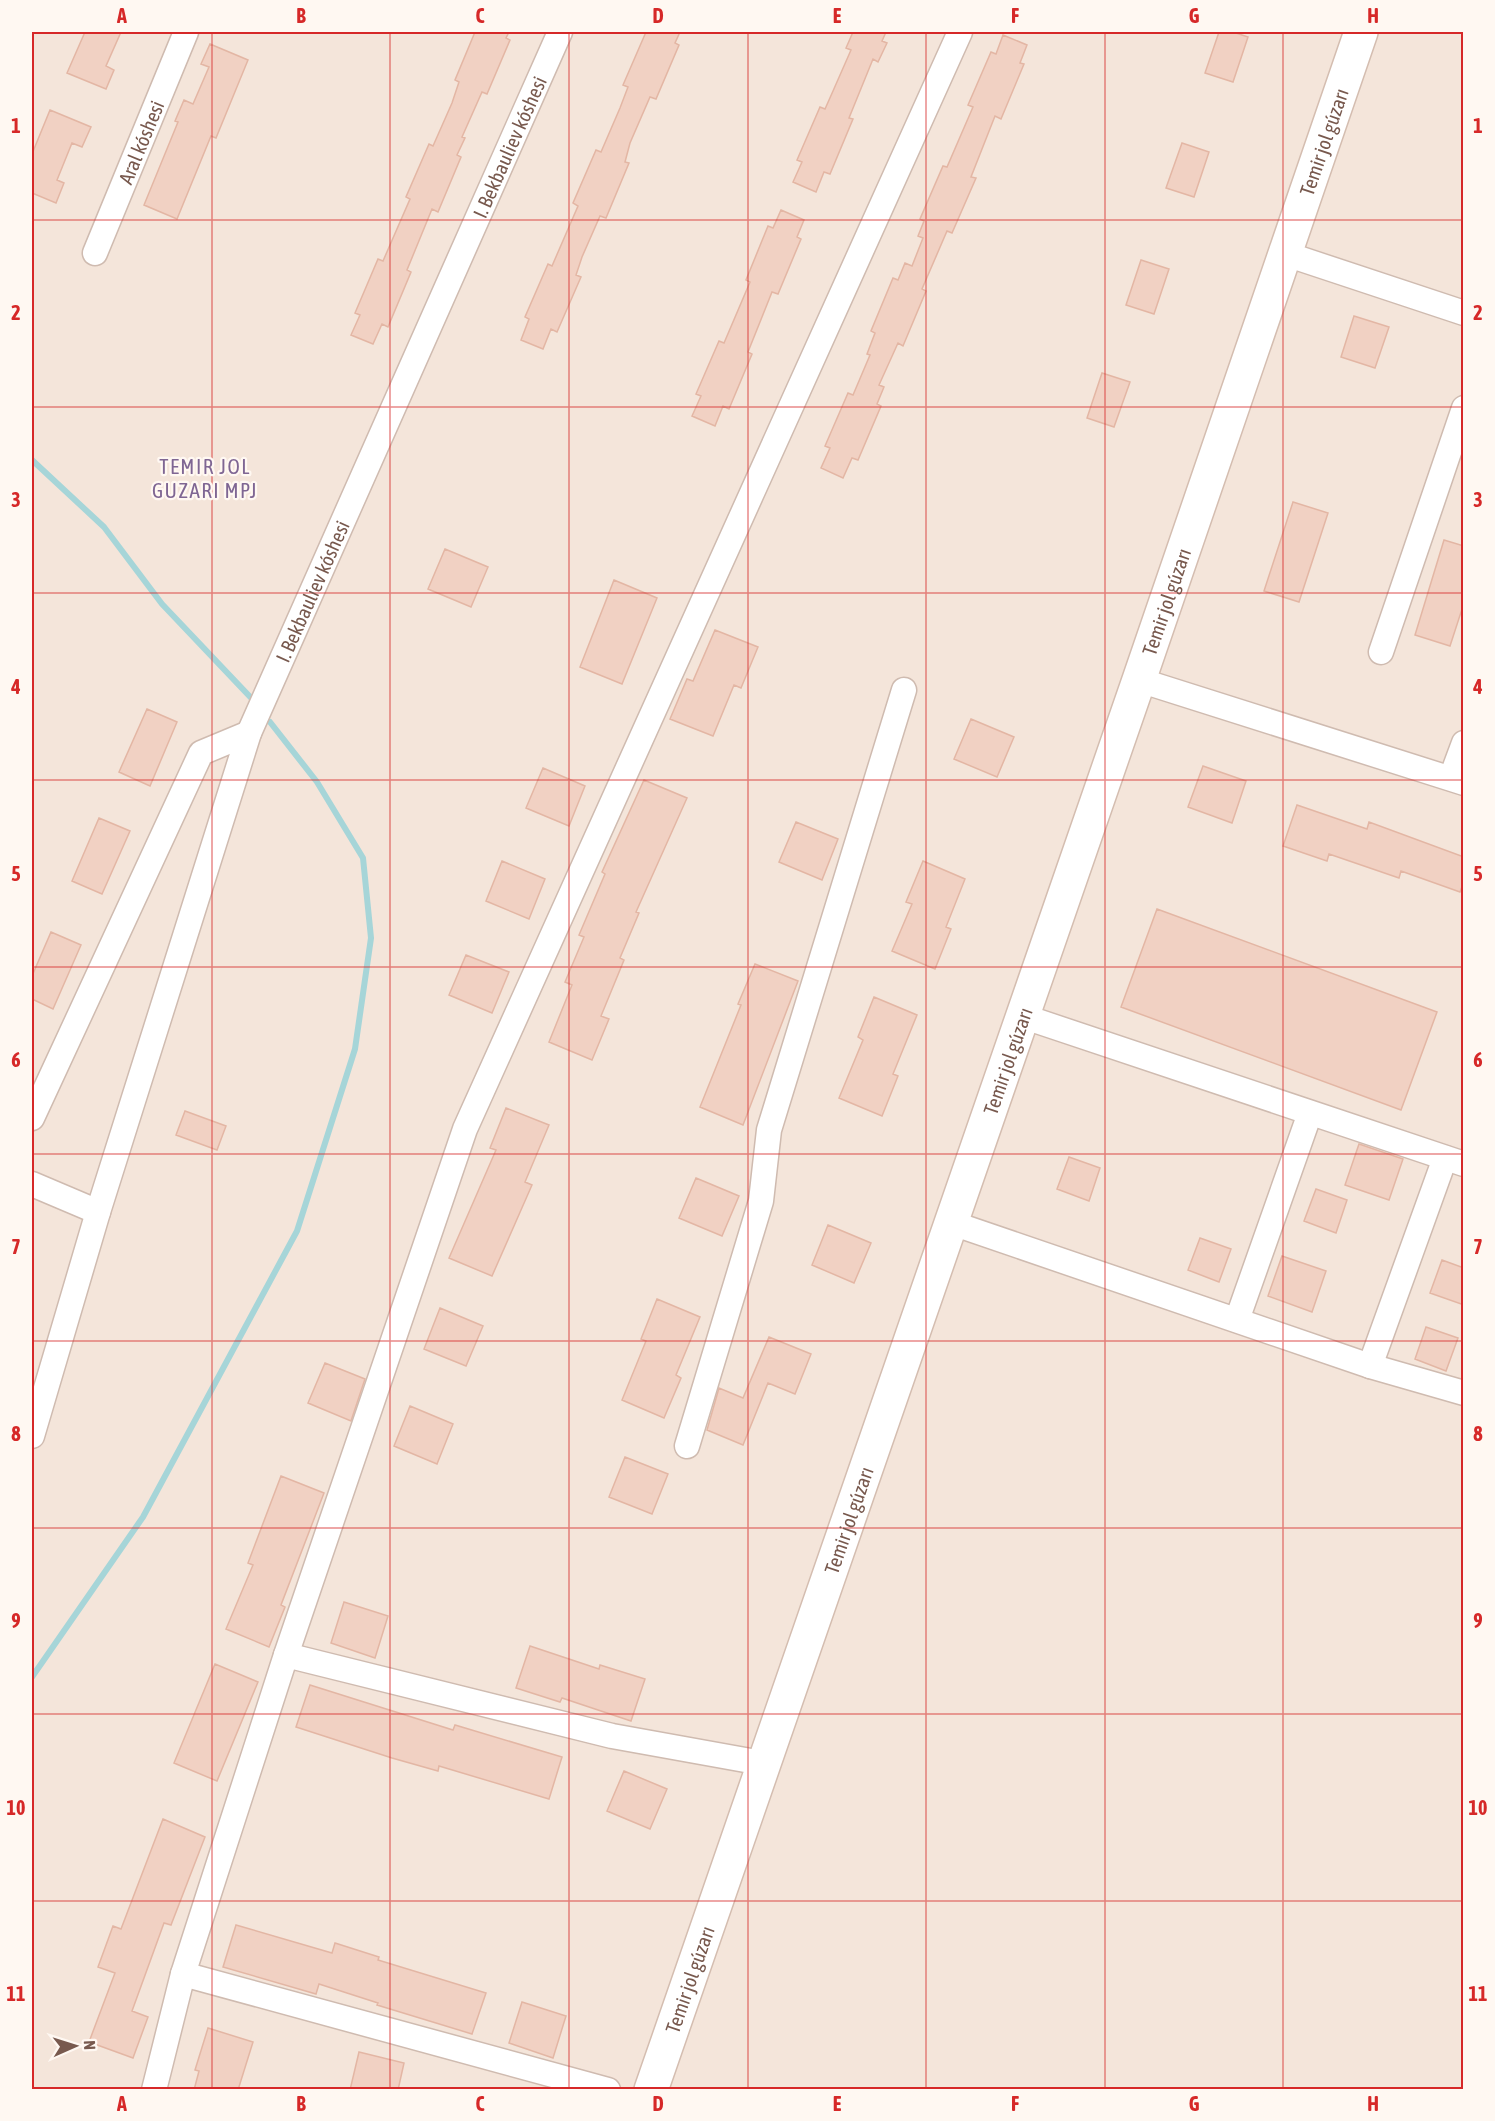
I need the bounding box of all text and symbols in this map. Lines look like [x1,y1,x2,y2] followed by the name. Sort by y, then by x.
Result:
[116,4,127,27] text: A
[296,4,306,27] text: B
[476,4,485,27] text: C
[652,4,664,27] text: D
[833,4,842,27] text: E
[1011,4,1019,27] text: F
[1189,4,1200,27] text: G
[1367,4,1379,27] text: H
[468,73,550,221] street label: I. Bekbauliev kóshesi
[1294,85,1352,198] street label: Temir jol gúzarı
[113,97,168,187] street label: Aral kóshesi
[11,114,21,137] text: 1
[1473,114,1483,137] text: 1
[11,301,21,324] text: 2
[1473,301,1483,324] text: 2
[152,454,258,502] district label: TEMIR JOL GUZARI MPJ
[11,488,21,511] text: 3
[1473,488,1483,511] text: 3
[271,517,353,665] street label: I. Bekbauliev kóshesi
[1137,545,1195,658] street label: Temir jol gúzarı
[10,675,21,698] text: 4
[1472,675,1483,698] text: 4
[11,862,21,885] text: 5
[1473,862,1483,885] text: 5
[978,1004,1036,1117] street label: Temir jol gúzarı
[11,1048,21,1071] text: 6
[1473,1048,1483,1071] text: 6
[11,1235,21,1258] text: 7
[1473,1235,1483,1258] text: 7
[11,1422,21,1445] text: 8
[1473,1422,1483,1445] text: 8
[819,1464,877,1577] street label: Temir jol gúzarı
[11,1609,21,1632] text: 9
[1473,1609,1483,1632] text: 9
[7,1796,25,1819] text: 10
[1469,1796,1487,1819] text: 10
[660,1923,718,2036] street label: Temir jol gúzarı
[7,1982,25,2005] text: 11
[1469,1982,1487,2005] text: 11
[45,2016,105,2076] north arrow
[81,2040,99,2050] text: N
[116,2092,127,2115] text: A
[296,2092,306,2115] text: B
[476,2092,485,2115] text: C
[652,2092,664,2115] text: D
[833,2092,842,2115] text: E
[1011,2092,1019,2115] text: F
[1189,2092,1200,2115] text: G
[1367,2092,1379,2115] text: H

